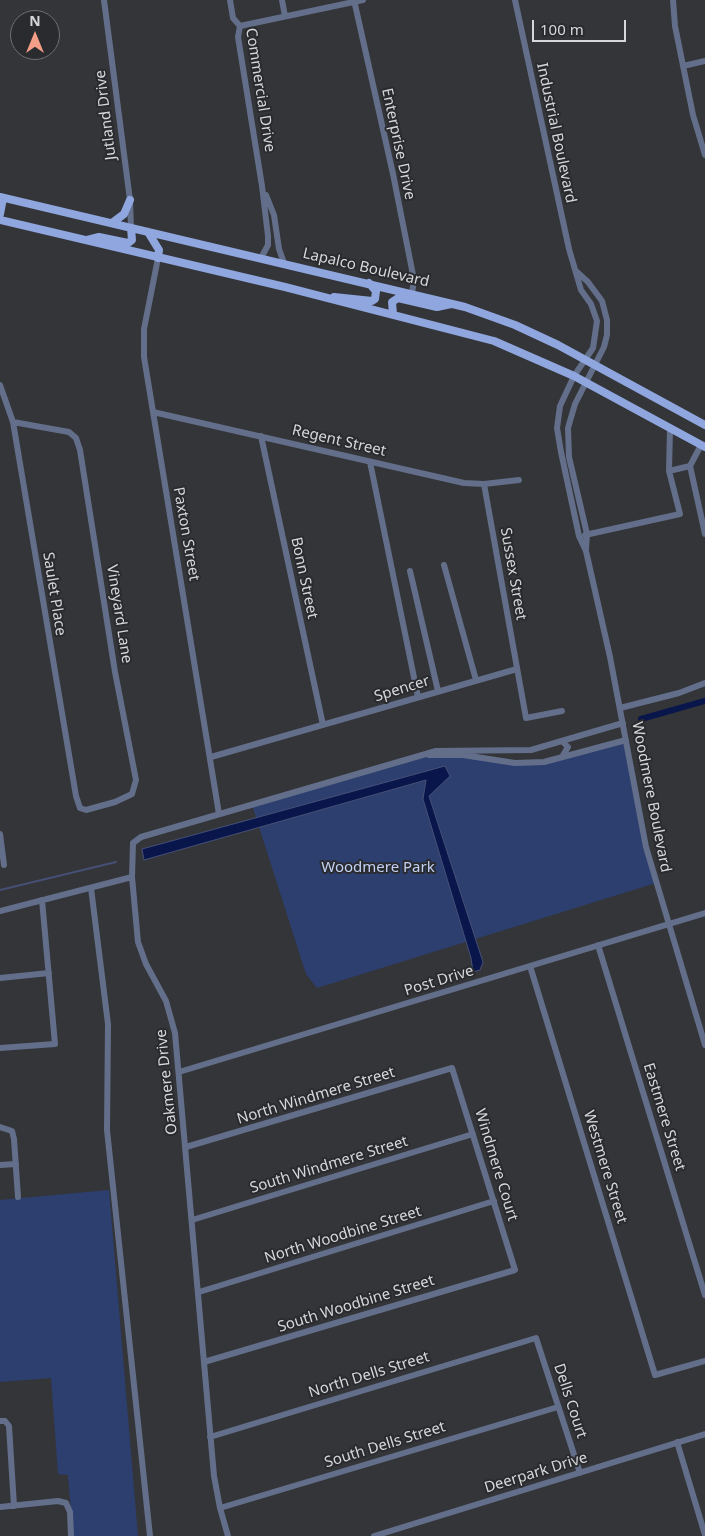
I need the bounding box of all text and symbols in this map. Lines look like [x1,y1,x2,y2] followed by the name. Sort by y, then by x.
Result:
[10,10,60,60] north arrow
[535,10,629,42] scale bar
[29,11,41,30] text: N
[540,19,584,39] text: 100 m
[241,27,279,153] street label: Commercial Drive
[532,61,580,205] street label: Industrial Boulevard
[92,69,120,161] street label: Jutland Drive
[377,87,419,201] street label: Enterprise Drive
[301,245,431,291] street label: Lapalco Boulevard
[290,421,388,461] street label: Regent Street
[169,486,203,582] street label: Paxton Street
[496,526,530,622] street label: Sussex Street
[287,535,321,621] street label: Bonn Street
[38,551,70,637] street label: Saulet Place
[102,564,136,664] street label: Vineyard Lane
[372,672,432,706] street label: Spencer
[628,720,674,874] street label: Woodmere Boulevard
[321,859,435,877] park label: Woodmere Park
[402,962,476,1000] street label: Post Drive
[153,1028,181,1136] street label: Oakmere Drive
[639,1061,689,1173] street label: Eastmere Street
[235,1063,397,1129] street label: North Windmere Street
[470,1107,522,1223] street label: Windmere Court
[579,1108,631,1226] street label: Westmere Street
[248,1132,410,1198] street label: South Windmere Street
[262,1203,424,1267] street label: North Woodbine Street
[276,1272,436,1336] street label: South Woodbine Street
[306,1348,432,1402] street label: North Dells Street
[549,1361,591,1441] street label: Dells Court
[322,1418,448,1472] street label: South Dells Street
[482,1449,590,1497] street label: Deerpark Drive

